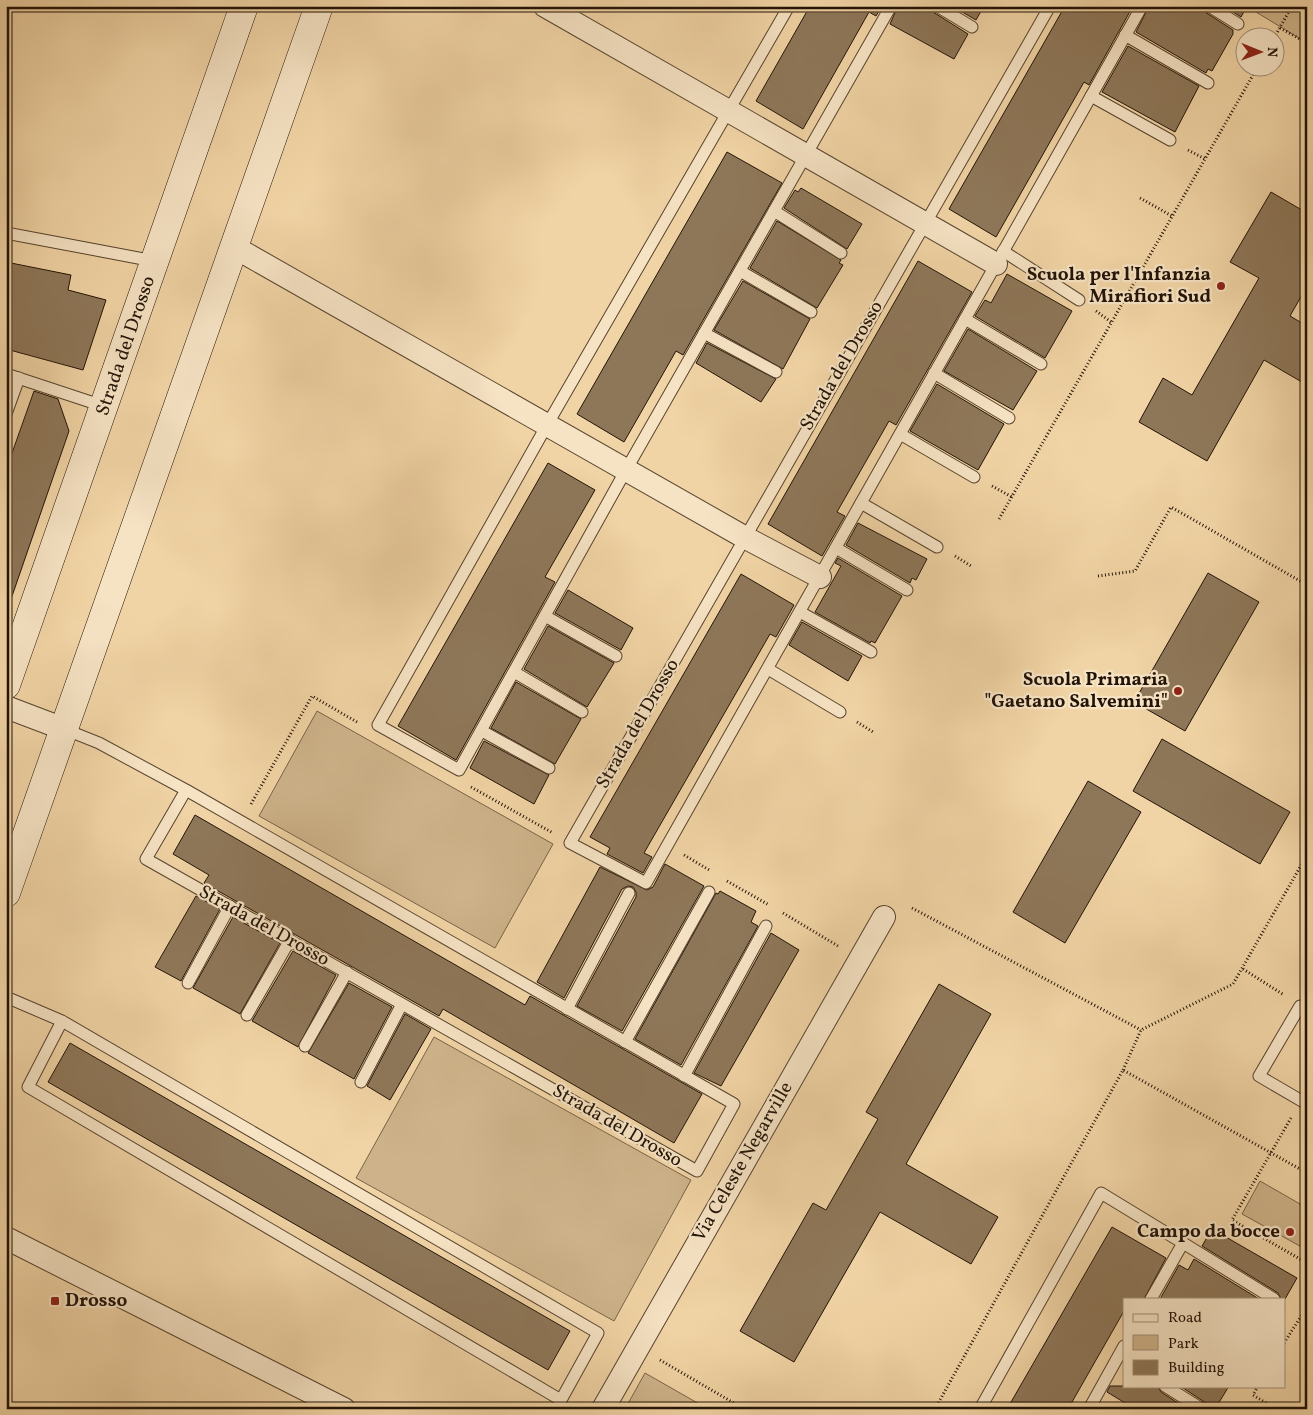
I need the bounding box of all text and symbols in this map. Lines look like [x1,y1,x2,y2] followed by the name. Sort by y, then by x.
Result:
[1236,28,1286,78] north arrow
[1262,47,1281,57] text: N
[1027,262,1211,310] place label: Scuola per l'Infanzia Mirafiori Sud
[90,273,162,419] street label: Strada del Drosso
[1215,280,1227,292] marker: Scuola per l'Infanzia Mirafiori Sud
[794,296,890,436] street label: Strada del Drosso
[590,654,686,794] street label: Strada del Drosso
[984,667,1168,715] place label: Scuola Primaria "Gaetano Salvemini"
[1172,685,1184,697] marker: Scuola Primaria "Gaetano Salvemini"
[194,879,334,973] street label: Strada del Drosso
[687,1077,799,1247] street label: Via Celeste Negarville
[547,1078,687,1174] street label: Strada del Drosso
[1137,1219,1280,1245] place label: Campo da bocce
[1284,1226,1296,1238] marker: Campo da bocce
[65,1288,127,1314] place label: Drosso
[49,1295,61,1307] marker: Drosso
[1123,1298,1286,1388] legend
[1168,1308,1202,1329] text: Road
[1168,1334,1199,1355] text: Park
[1168,1358,1225,1379] text: Building

